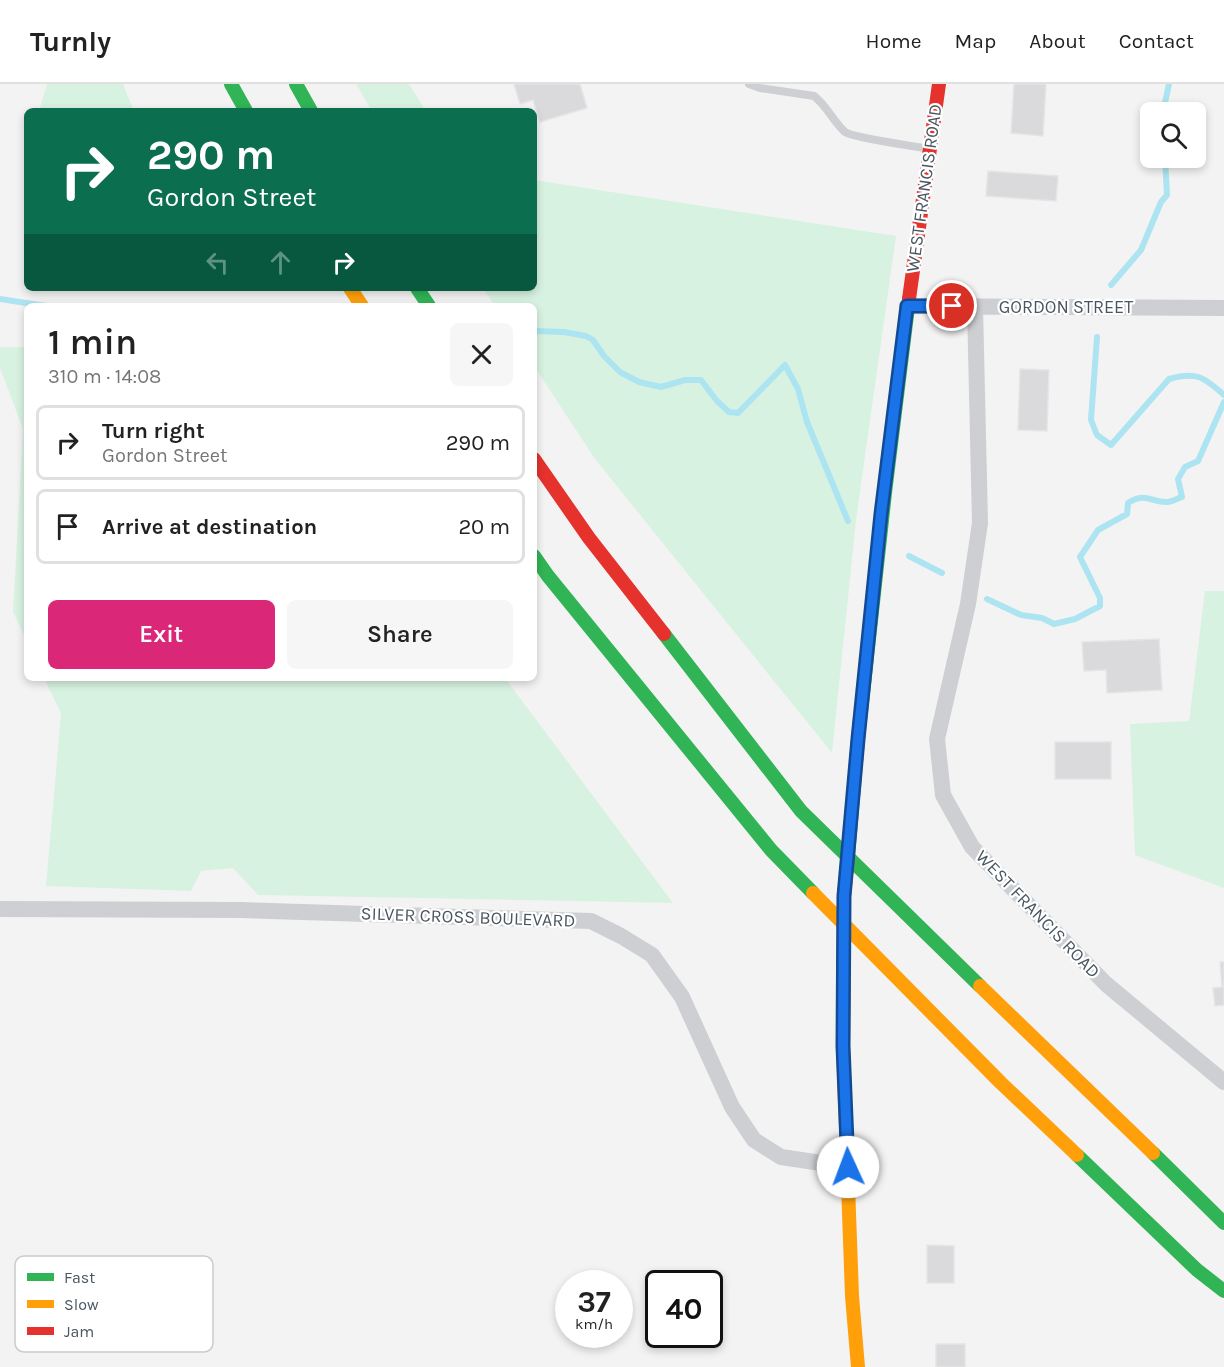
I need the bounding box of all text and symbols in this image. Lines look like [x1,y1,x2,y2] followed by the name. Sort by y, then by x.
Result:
[30,25,111,58] text: Turnly
[866,29,922,53] text: Home
[955,29,996,53] text: Map
[1029,29,1086,53] text: About
[1119,29,1194,53] text: Contact
[901,102,947,274] street label: WEST FRANCIS ROAD
[1140,102,1206,168] map controls
[1140,102,1206,168] button: search
[147,130,275,180] text: 290 m
[48,132,126,210] icon: right
[147,181,316,213] text: Gordon Street
[201,246,234,279] icon: left
[264,246,297,279] icon: ahead
[327,246,360,279] icon: right
[926,280,977,331] pin
[935,289,968,322] icon: arrive
[999,296,1133,318] street label: GORDON STREET
[48,321,137,363] text: 1 min
[450,323,513,386] button: close
[48,365,161,388] text: 310 m · 14:08
[102,418,205,444] text: Turn right
[51,426,84,459] icon: right
[446,430,510,456] text: 290 m
[102,444,228,467] text: Gordon Street
[51,510,84,543] icon: arrive
[102,514,317,540] text: Arrive at destination
[458,514,510,540] text: 20 m
[48,600,275,669] button: Exit
[287,600,513,669] button: Share
[971,845,1105,983] street label: WEST FRANCIS ROAD
[360,902,576,932] street label: SILVER CROSS BOULEVARD
[816,1135,880,1199] position arrow
[15,1256,213,1352] legend
[64,1268,95,1287] text: Fast
[645,1270,723,1348] speed limit sign: 40
[577,1284,611,1320] text: 37
[64,1295,99,1314] text: Slow
[575,1315,613,1333] text: km/h
[64,1322,94,1341] text: Jam

